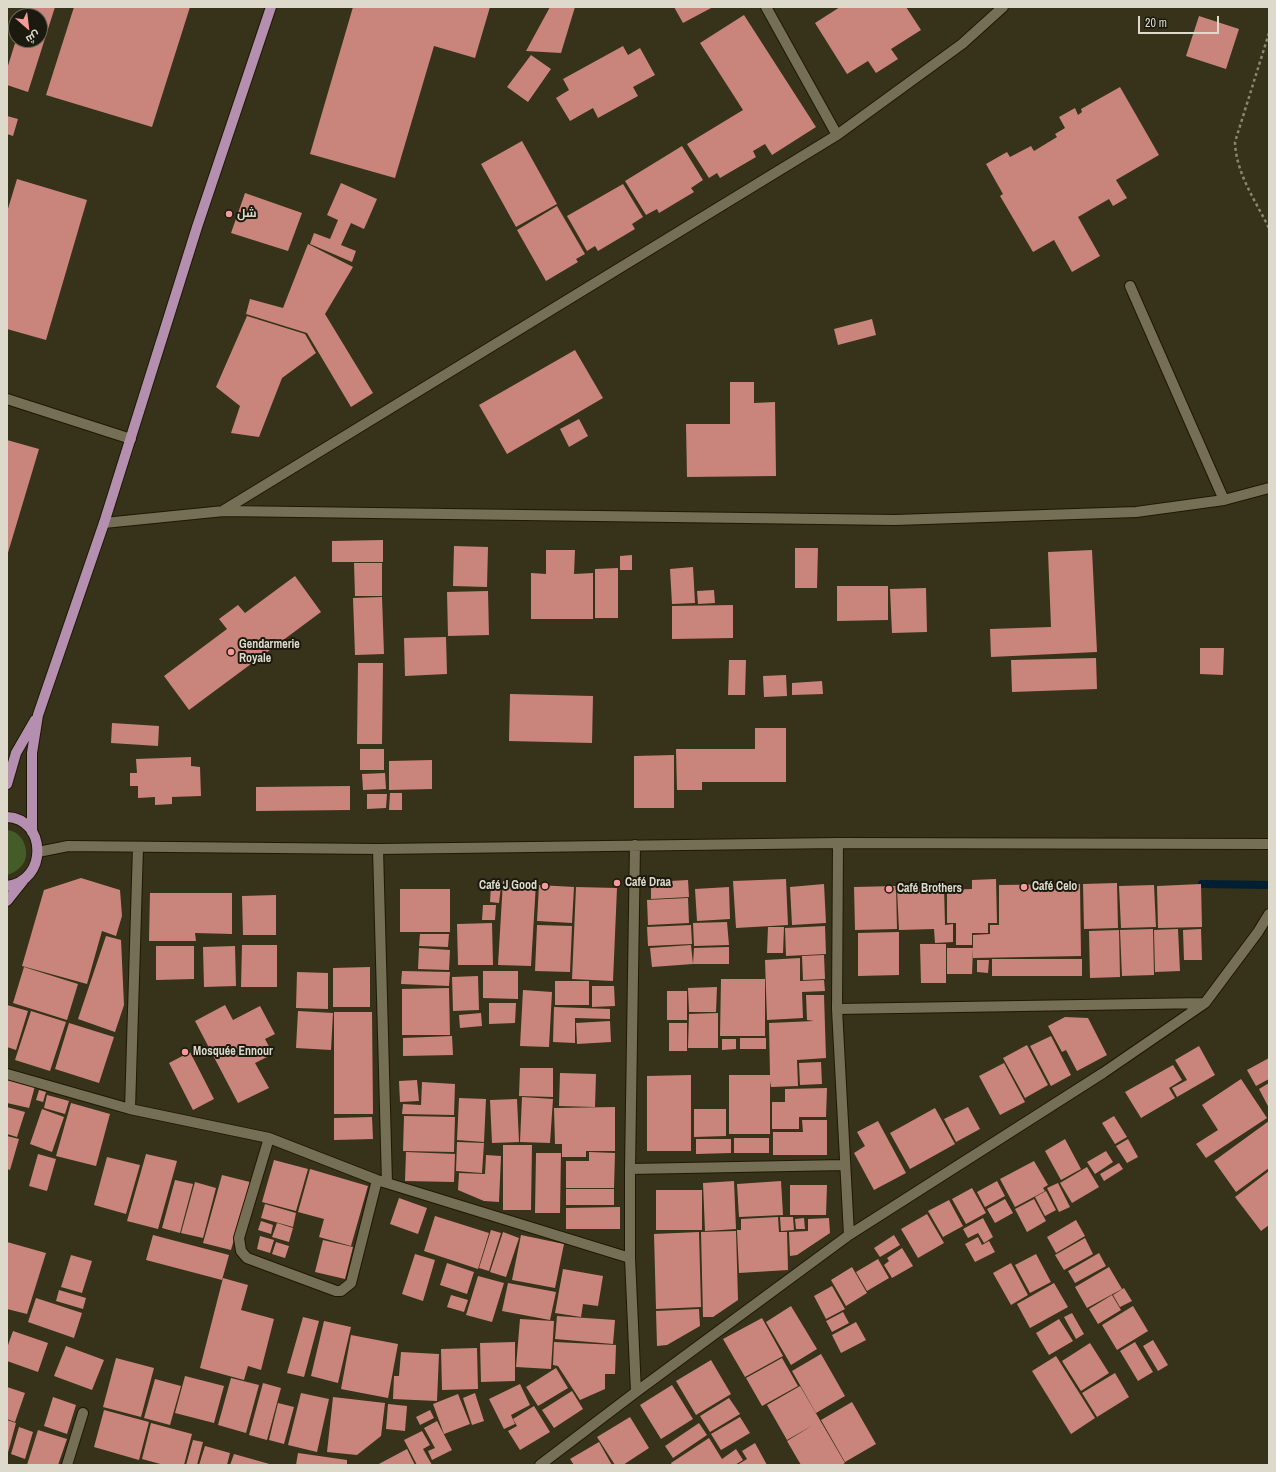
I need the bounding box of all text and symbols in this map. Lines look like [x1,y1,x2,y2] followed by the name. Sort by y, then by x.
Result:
[8,8,48,48] north arrow
[1140,8,1221,34] scale bar
[1145,15,1167,31] text: 20 m
[24,28,43,47] text: ش
[237,207,257,221] place label: شل
[224,209,234,219] marker: شل
[239,638,300,666] place label: Gendarmerie Royale
[226,647,236,657] marker: Gendarmerie Royale
[625,876,671,890] place label: Café Draa
[612,878,622,888] marker: Café Draa
[479,879,537,893] place label: Café J Good
[1032,880,1077,894] place label: Café Celo
[540,881,550,891] marker: Café J Good
[897,882,962,896] place label: Café Brothers
[1019,882,1029,892] marker: Café Celo
[884,884,894,894] marker: Café Brothers
[193,1045,273,1059] place label: Mosquée Ennour
[180,1047,190,1057] marker: Mosquée Ennour

